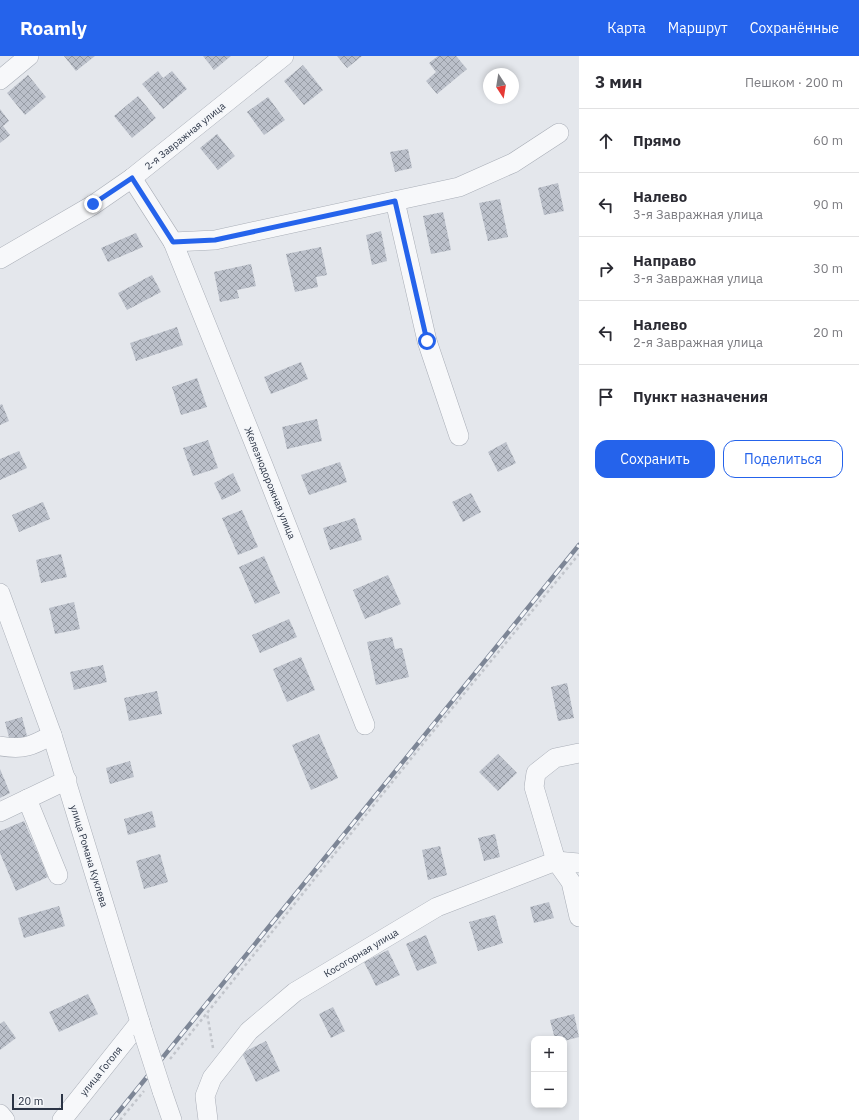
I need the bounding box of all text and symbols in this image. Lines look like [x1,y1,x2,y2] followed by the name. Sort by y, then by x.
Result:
[20,16,87,40] text: Roamly
[607,19,646,37] text: Карта
[668,19,728,37] text: Маршрут
[750,19,839,37] text: Сохранённые
[483,68,519,104] north arrow
[595,71,642,93] text: 3 мин
[745,74,843,91] text: Пешком · 200 m
[142,99,228,173] street label: 2-я Завражная улица
[595,130,617,152] icon: ahead
[633,131,681,150] text: Прямо
[813,132,843,149] text: 60 m
[633,187,687,206] text: Налево
[595,194,617,216] icon: left
[84,195,102,213] route end
[813,196,843,213] text: 90 m
[633,206,763,223] text: 3-я Завражная улица
[633,251,696,270] text: Направо
[595,258,617,280] icon: right
[813,260,843,277] text: 30 m
[633,270,763,287] text: 3-я Завражная улица
[633,315,687,334] text: Налево
[595,322,617,344] icon: left
[813,324,843,341] text: 20 m
[418,332,436,350] route start
[633,334,763,351] text: 2-я Завражная улица
[595,386,617,408] icon: arrive
[633,387,768,406] text: Пункт назначения
[242,425,299,542] street label: Железнодорожная улица
[595,440,715,478] button: Сохранить
[723,440,843,478] button: Поделиться
[67,803,111,909] street label: улица Романа Куклева
[321,925,401,980] street label: Косогорная улица
[531,1036,567,1108] map controls
[531,1036,567,1072] button: +
[77,1043,125,1099] street label: улица Гоголя
[531,1072,567,1108] button: −
[12,1092,63,1111] scale bar
[18,1094,43,1108] text: 20 m

